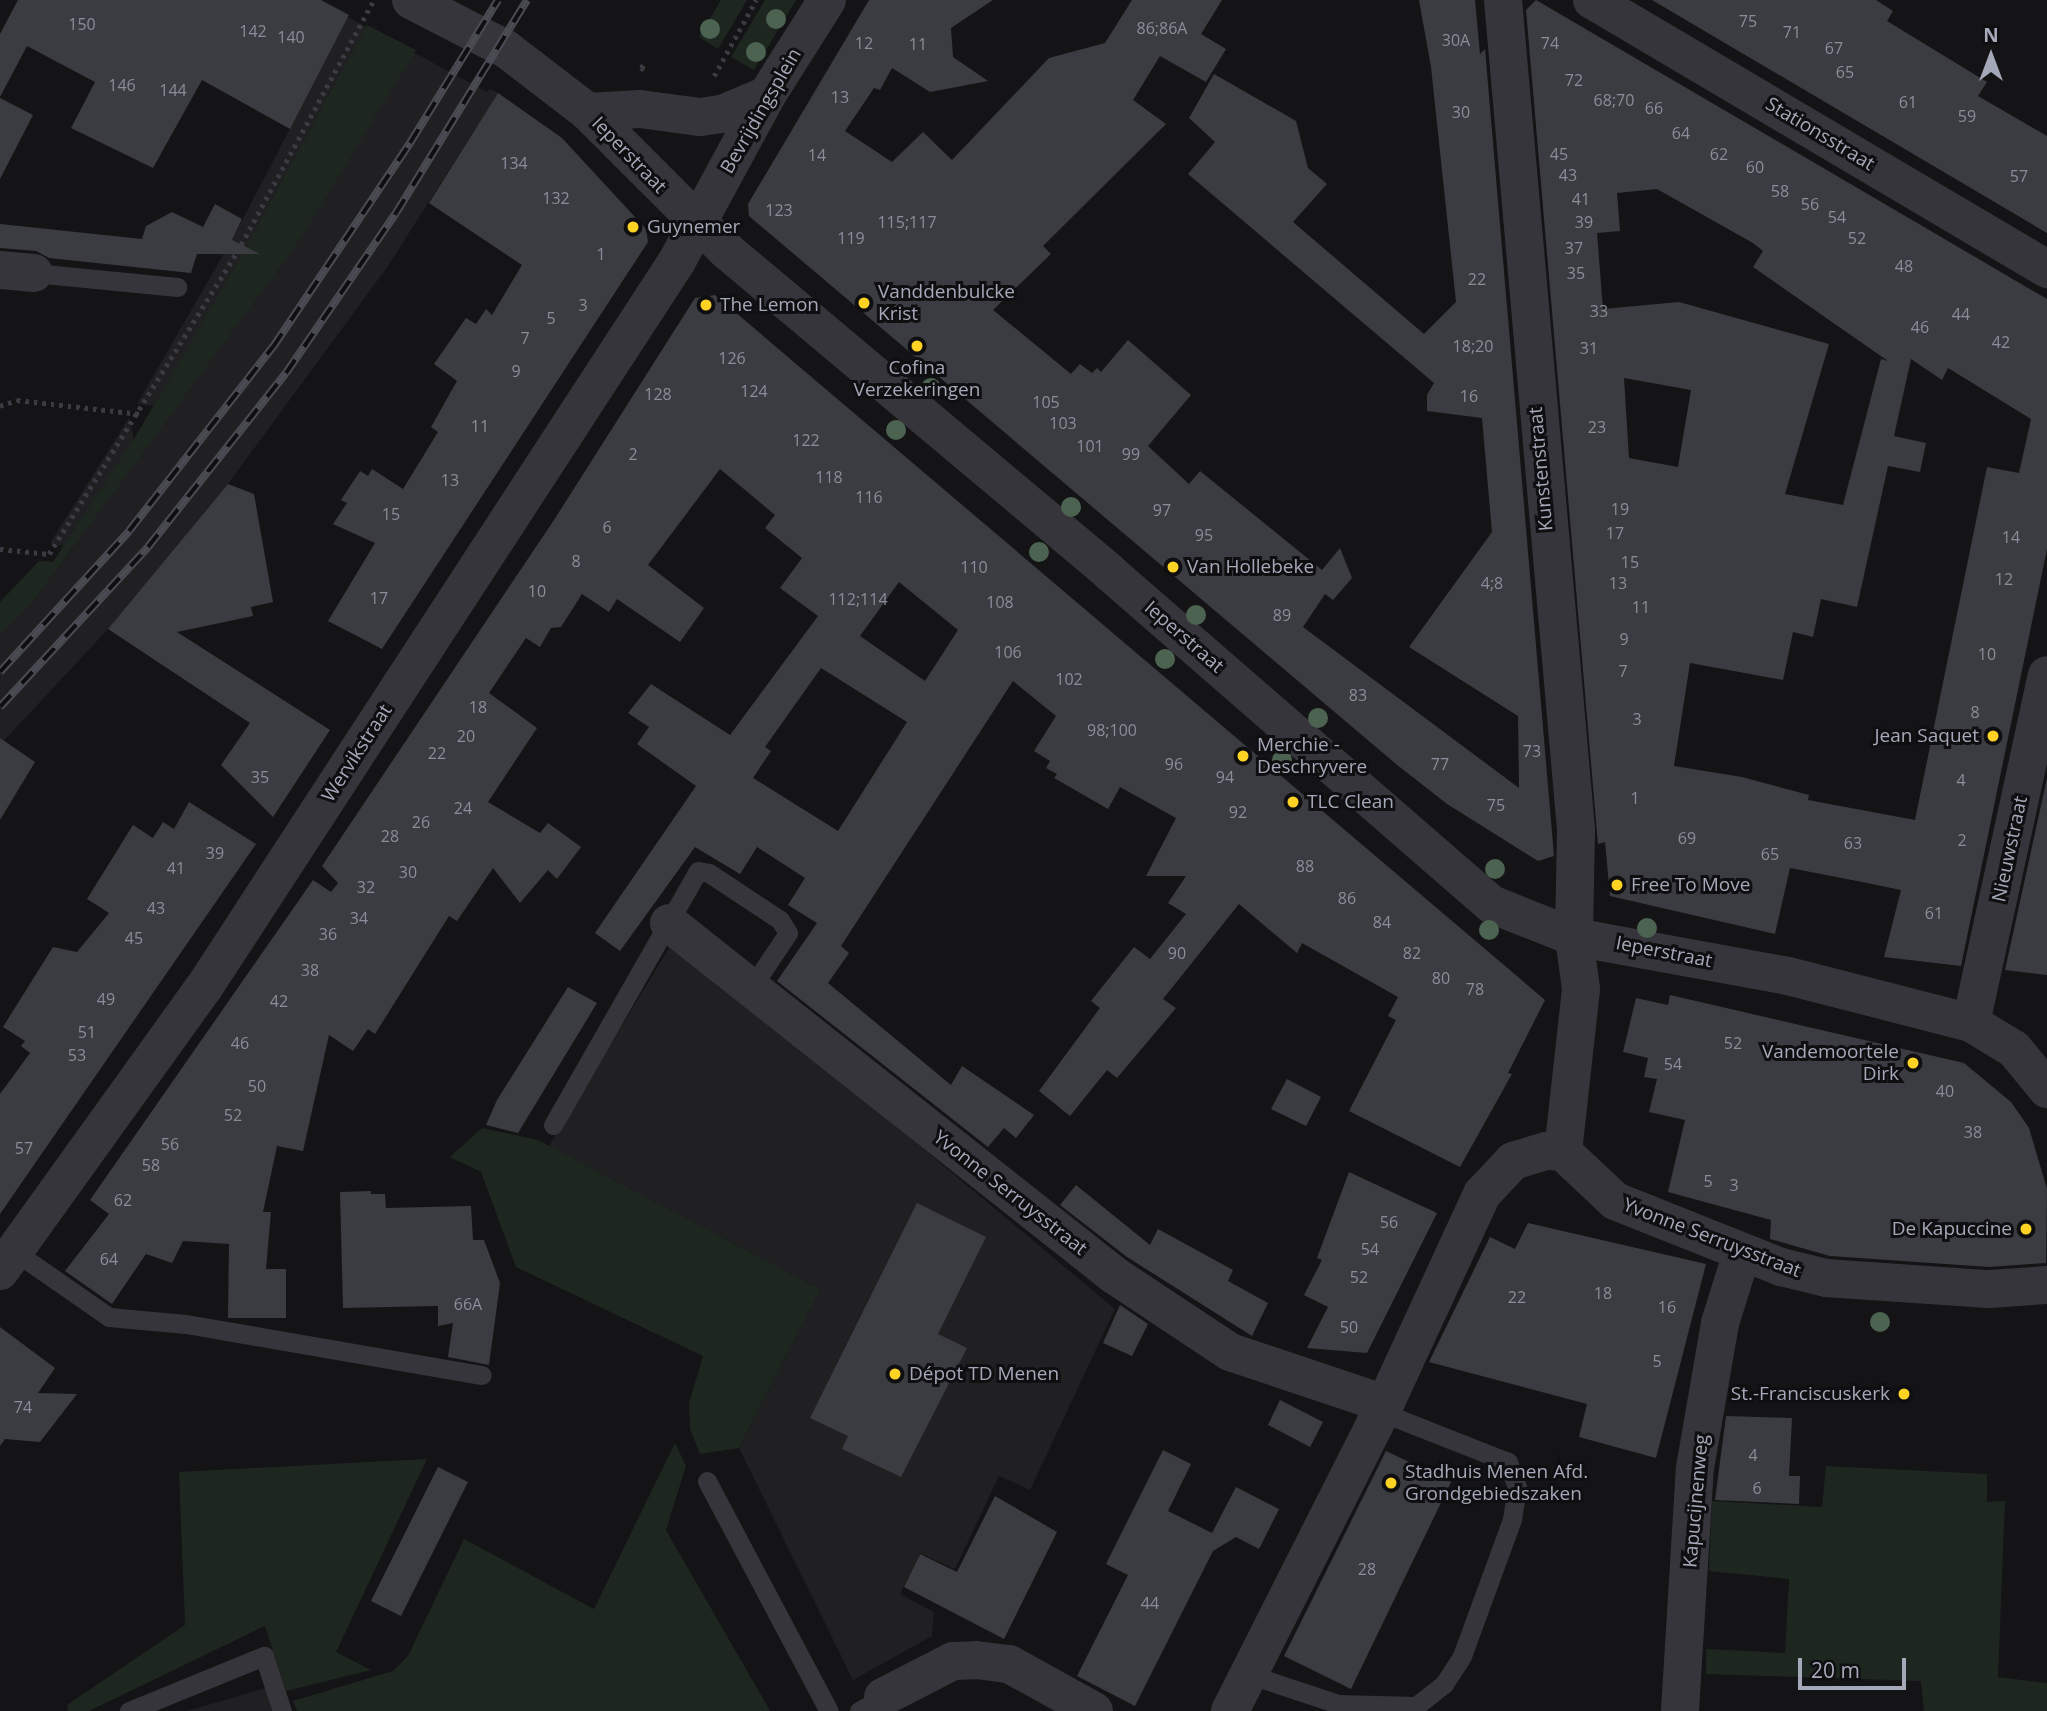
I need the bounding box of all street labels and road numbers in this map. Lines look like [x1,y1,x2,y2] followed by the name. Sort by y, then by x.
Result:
[716,44,806,178] street label: Bevrijdingsplein
[1761,93,1879,175] street label: Stationsstraat
[587,112,671,198] street label: Ieperstraat
[1524,406,1558,532] street label: Kunstenstraat
[1140,596,1228,678] street label: Ieperstraat
[317,700,397,806] street label: Wervikstraat
[1988,794,2032,904] street label: Nieuwstraat
[1614,932,1714,972] street label: Ieperstraat
[929,1126,1091,1260] street label: Yvonne Serruysstraat
[1620,1194,1804,1282] street label: Yvonne Serruysstraat
[1679,1433,1713,1569] street label: Kapucijnenweg

